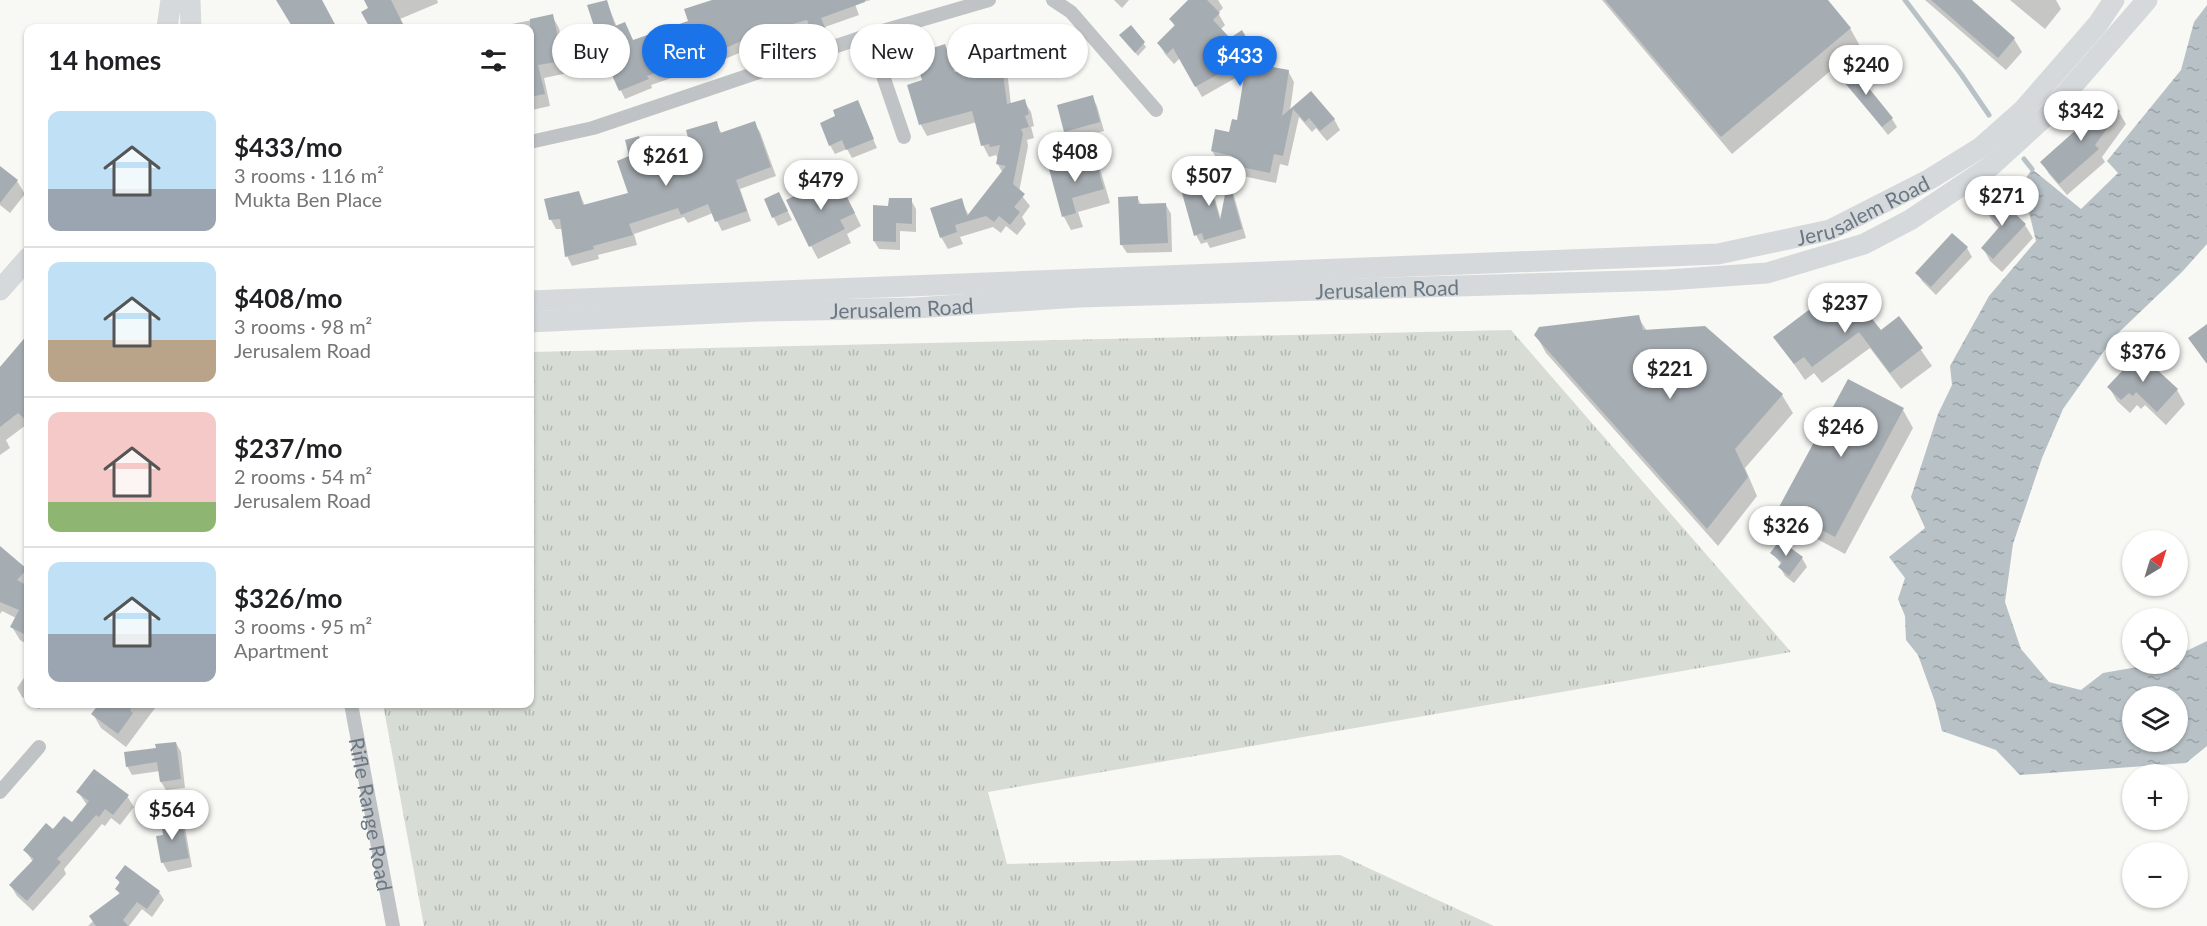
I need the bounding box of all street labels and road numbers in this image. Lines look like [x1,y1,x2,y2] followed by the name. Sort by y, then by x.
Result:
[1794,169,1933,249] street label: Jerusalem Road
[1315,274,1459,303] street label: Jerusalem Road
[830,292,974,322] street label: Jerusalem Road
[345,735,399,893] street label: Rifle Range Road

